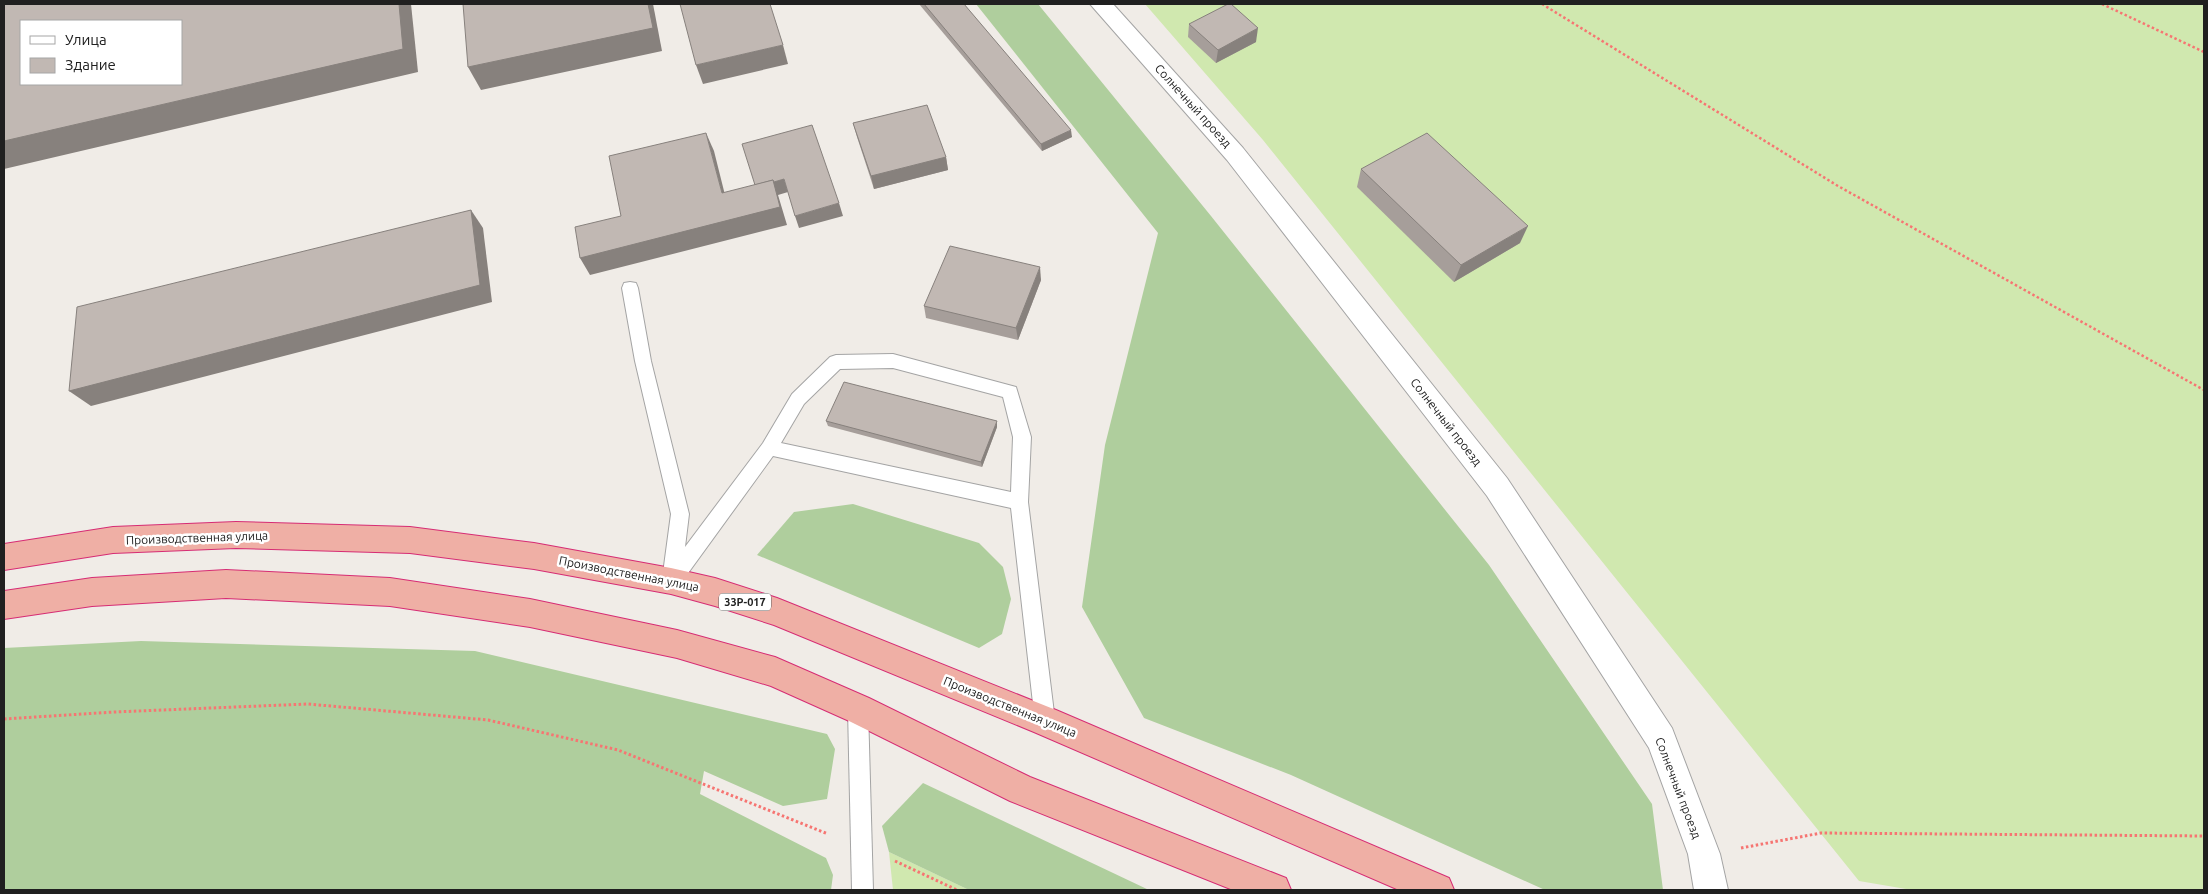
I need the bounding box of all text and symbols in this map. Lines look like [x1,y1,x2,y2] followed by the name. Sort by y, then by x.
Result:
[20,20,182,85] legend
[65,31,107,48] text: Улица
[65,56,116,73] text: Здание
[1153,61,1234,150] street label: Солнечный проезд
[1408,375,1485,468] street label: Солнечный проезд
[126,529,268,546] street label: Производственная улица
[558,554,700,593] street label: Производственная улица
[719,594,771,610] road number: 33Р-017
[942,674,1079,739] street label: Производственная улица
[1653,735,1704,840] street label: Солнечный проезд

